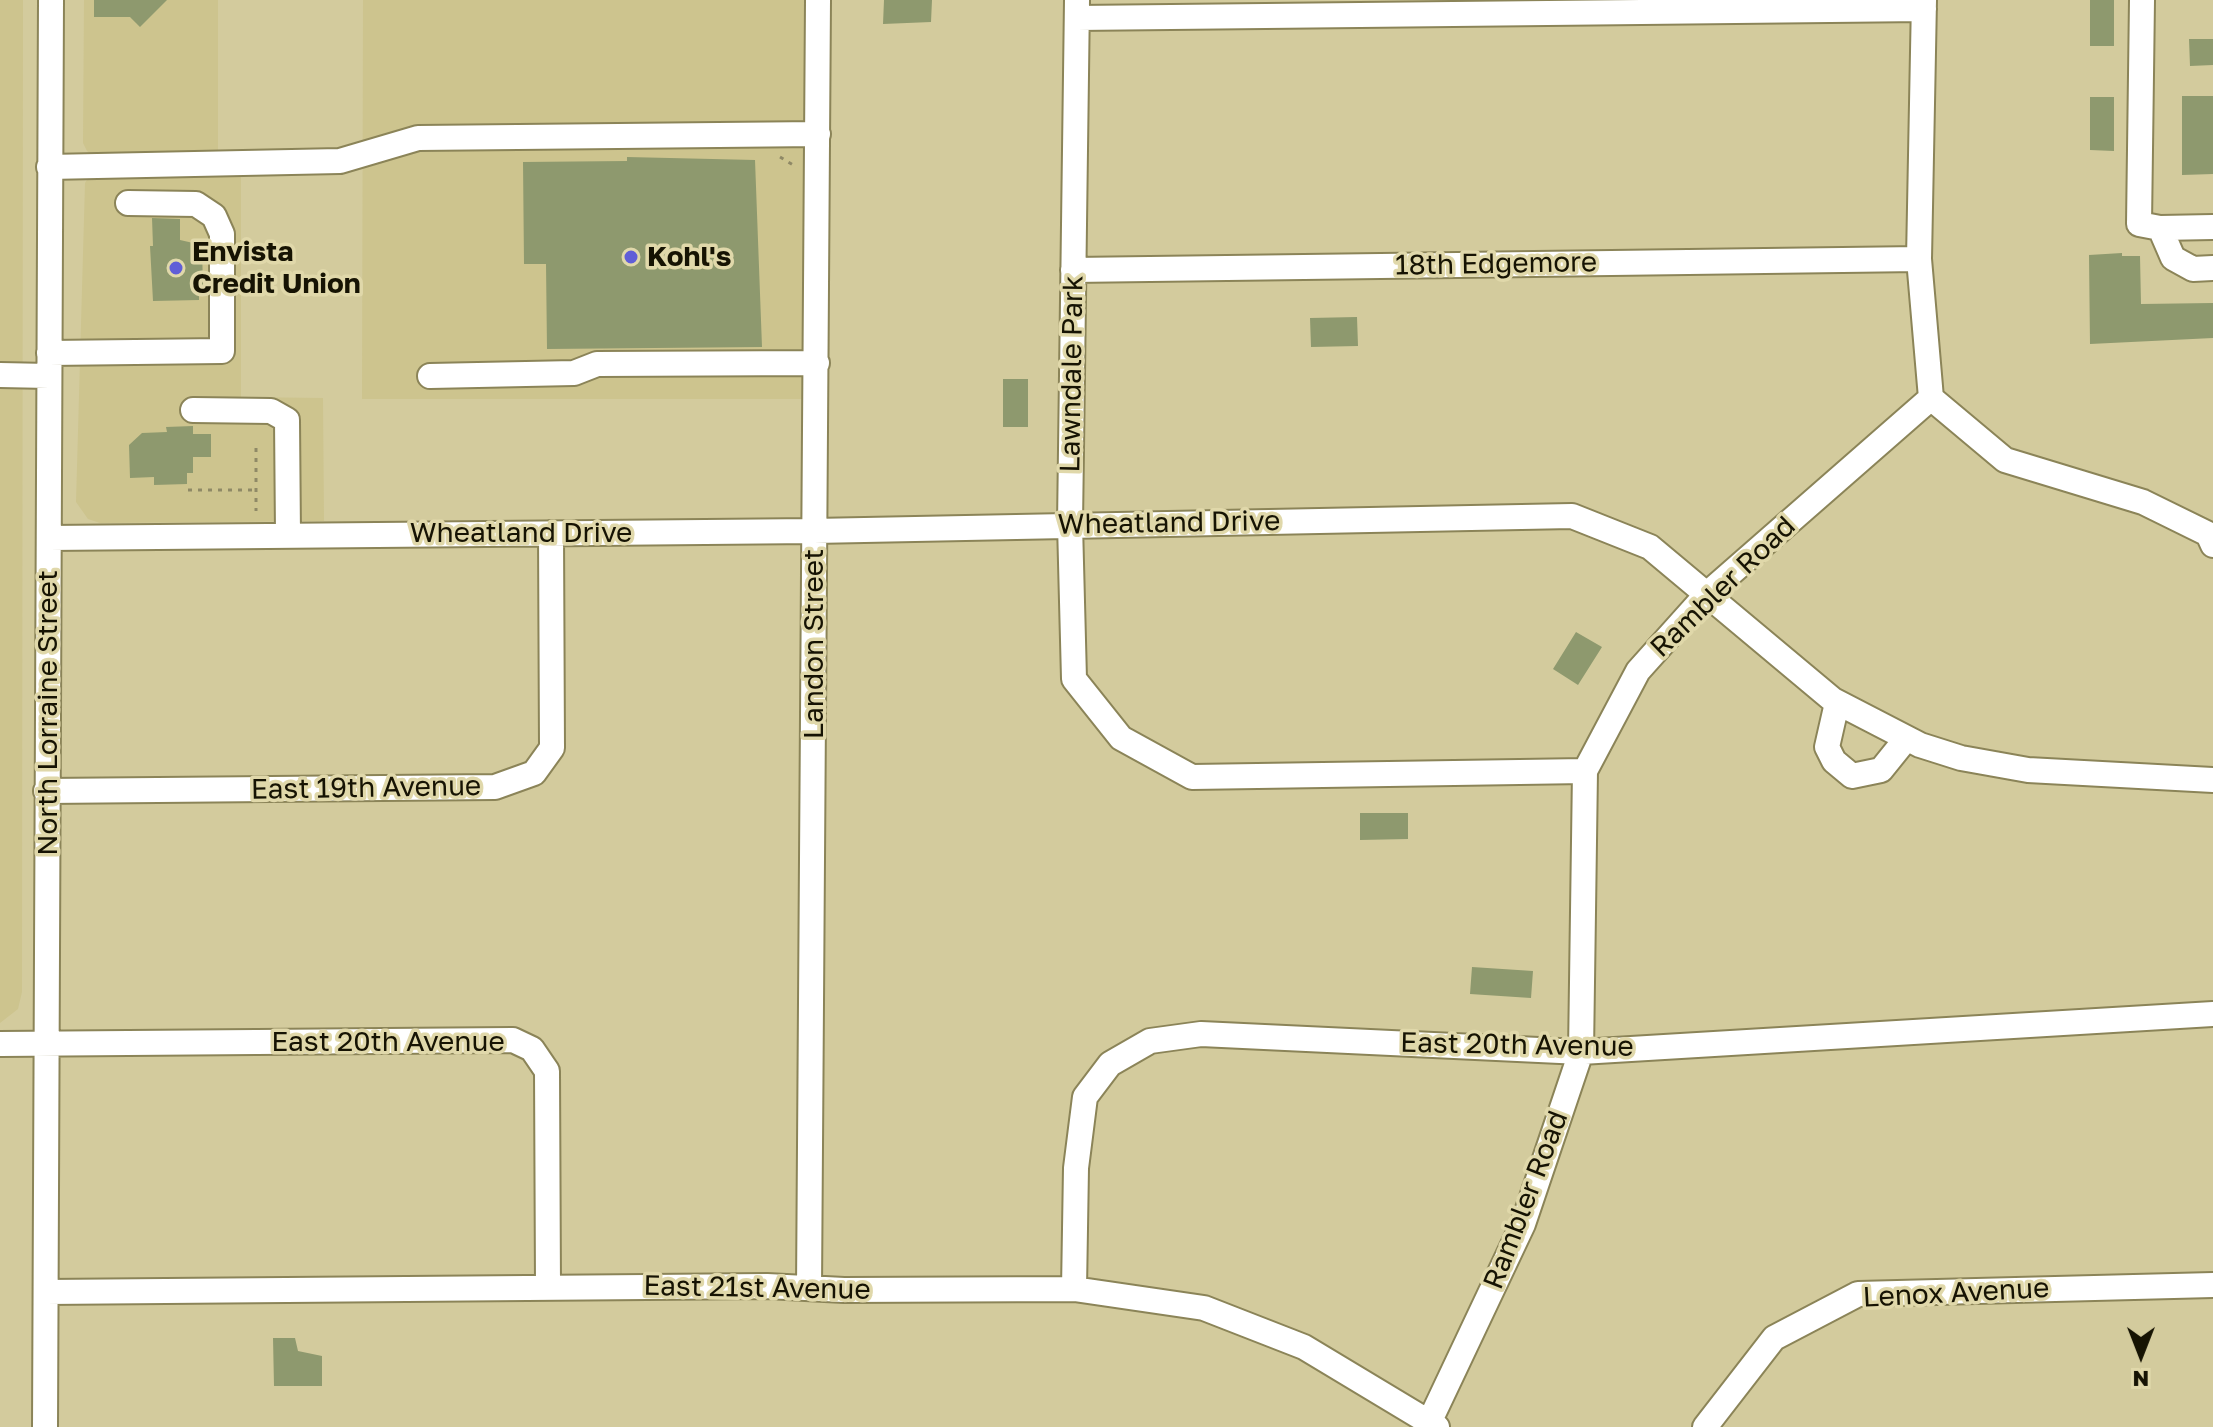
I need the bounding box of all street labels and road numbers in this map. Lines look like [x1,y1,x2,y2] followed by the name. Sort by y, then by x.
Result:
[1395,245,1597,283] street label: 18th Edgemore
[1053,275,1091,473] street label: Lawndale Park
[1057,504,1281,542] street label: Wheatland Drive
[1644,510,1802,664] street label: Rambler Road
[410,516,632,550] street label: Wheatland Drive
[797,549,831,739] street label: Landon Street
[31,570,65,856] street label: North Lorraine Street
[251,769,481,807] street label: East 19th Avenue
[271,1025,505,1059] street label: East 20th Avenue
[1400,1026,1634,1064] street label: East 20th Avenue
[1477,1106,1575,1294] street label: Rambler Road
[643,1269,871,1307] street label: East 21st Avenue
[1862,1271,2050,1315] street label: Lenox Avenue

